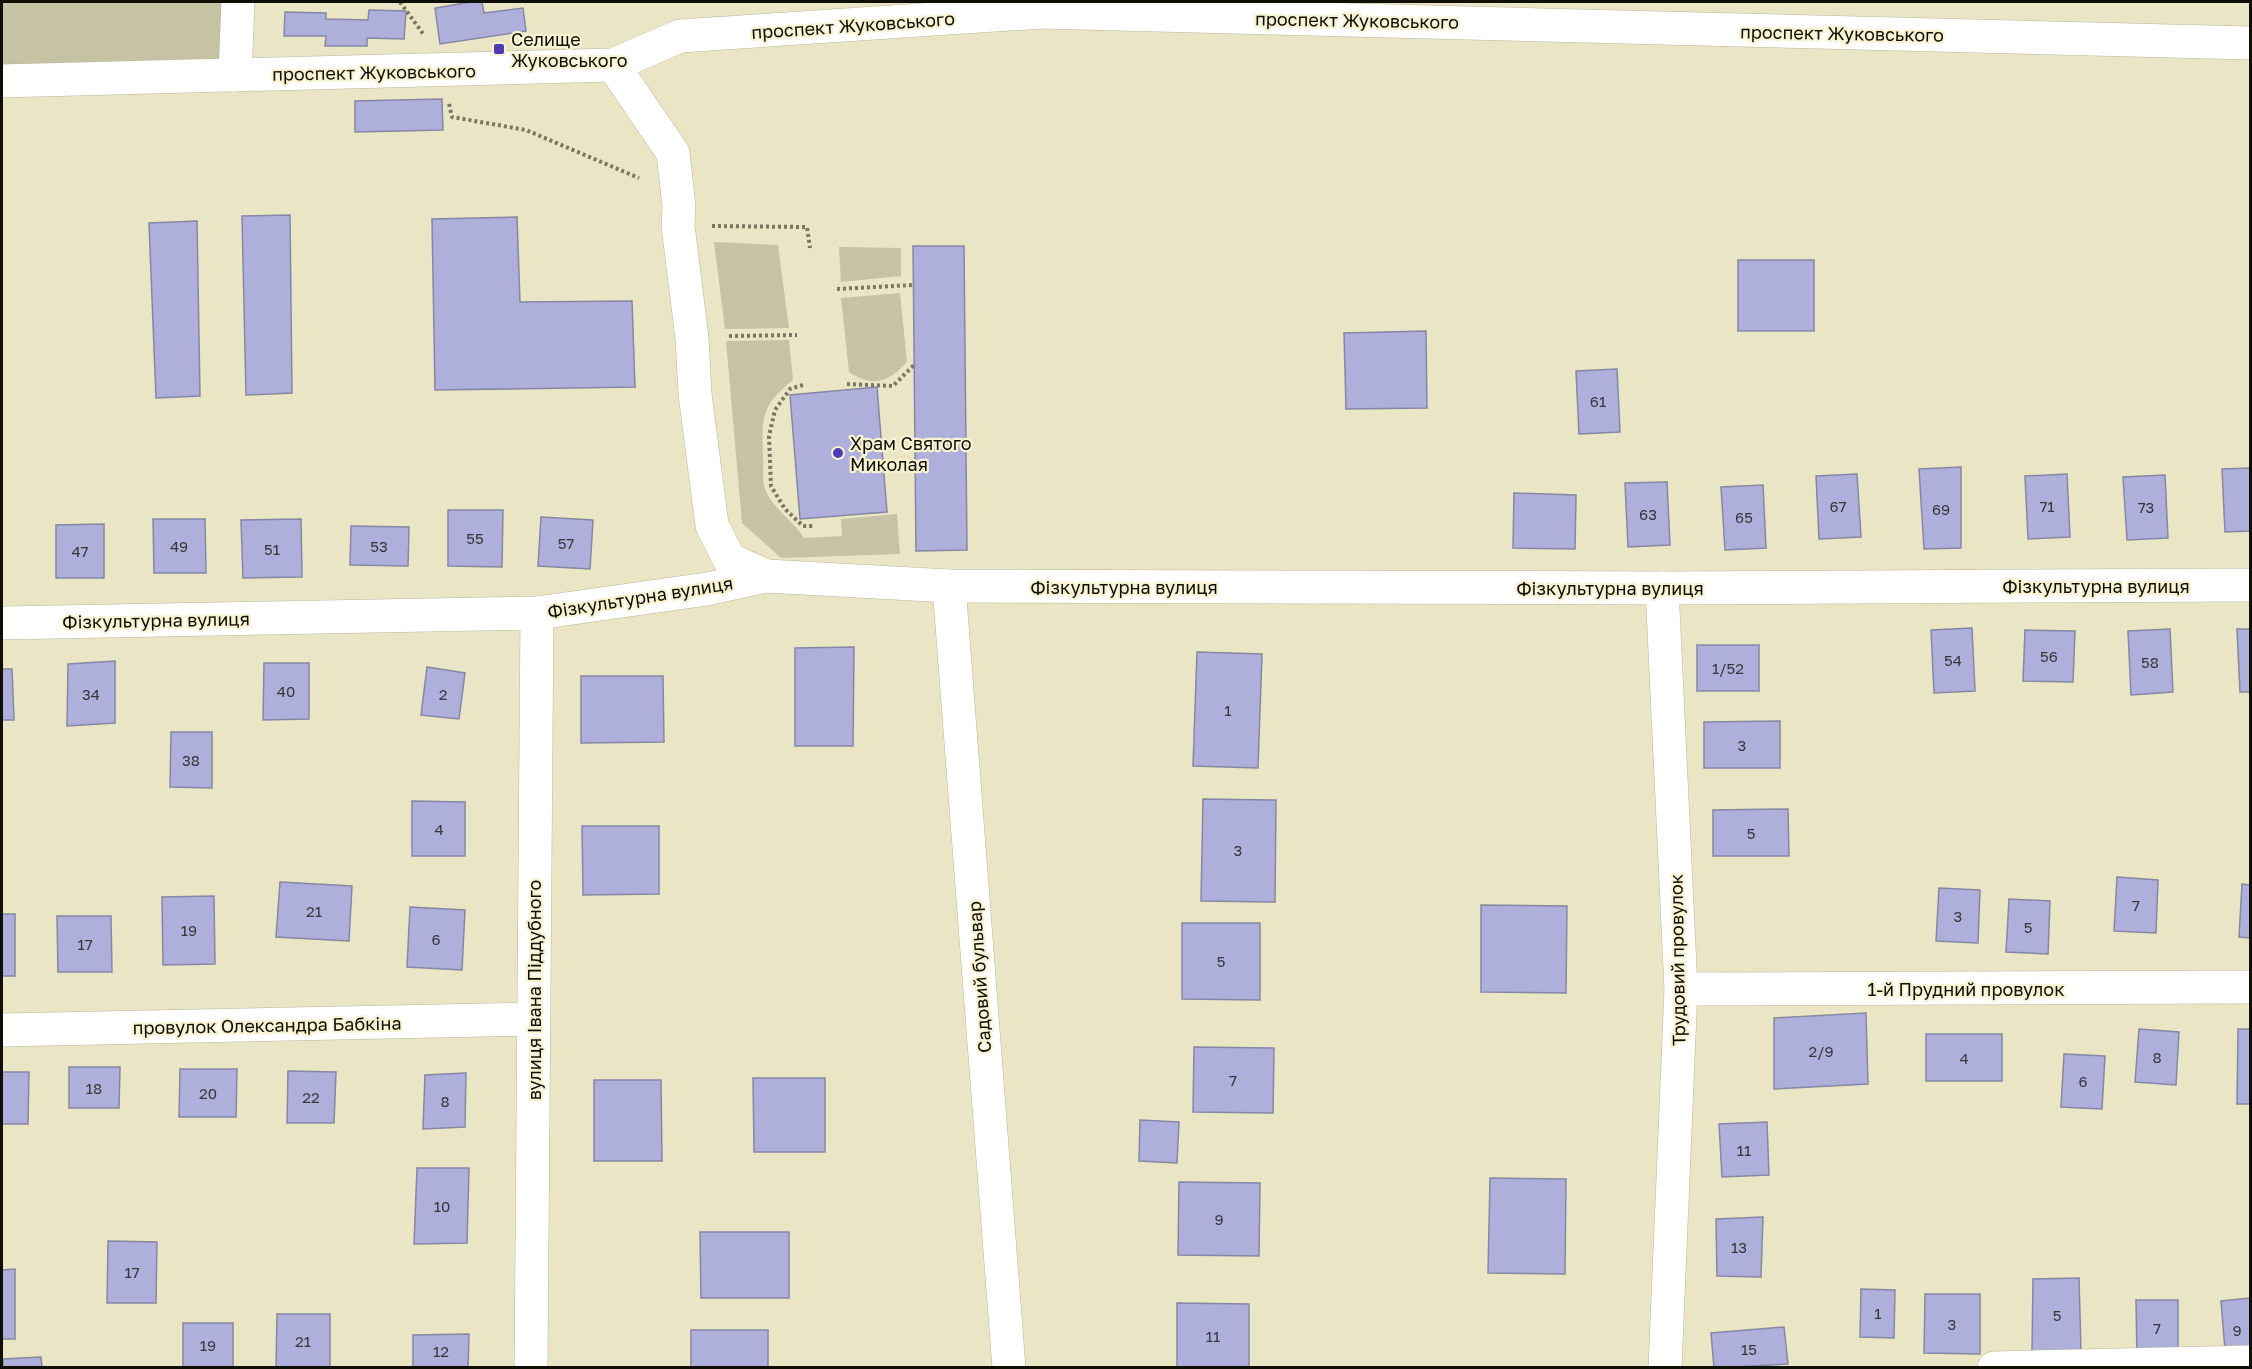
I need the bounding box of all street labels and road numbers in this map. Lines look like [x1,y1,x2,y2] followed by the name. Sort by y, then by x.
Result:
[751,7,955,43] street label: проспект Жуковського
[1255,7,1459,33] street label: проспект Жуковського
[1740,20,1944,46] street label: проспект Жуковського
[272,59,476,85] street label: проспект Жуковського
[546,571,734,623] street label: Фізкультурна вулиця
[2002,575,2190,597] street label: Фізкультурна вулиця
[1030,576,1218,598] street label: Фізкультурна вулиця
[1516,577,1704,599] street label: Фізкультурна вулиця
[62,607,250,633] street label: Фізкультурна вулиця
[1665,874,1689,1046] street label: Трудовий провулок
[523,880,545,1100] street label: вулиця Івана Піддубного
[963,900,995,1054] street label: Садовий бульвар
[1867,978,2065,1000] street label: 1-й Прудний провулок
[132,1012,402,1038] street label: провулок Олександра Бабкіна

